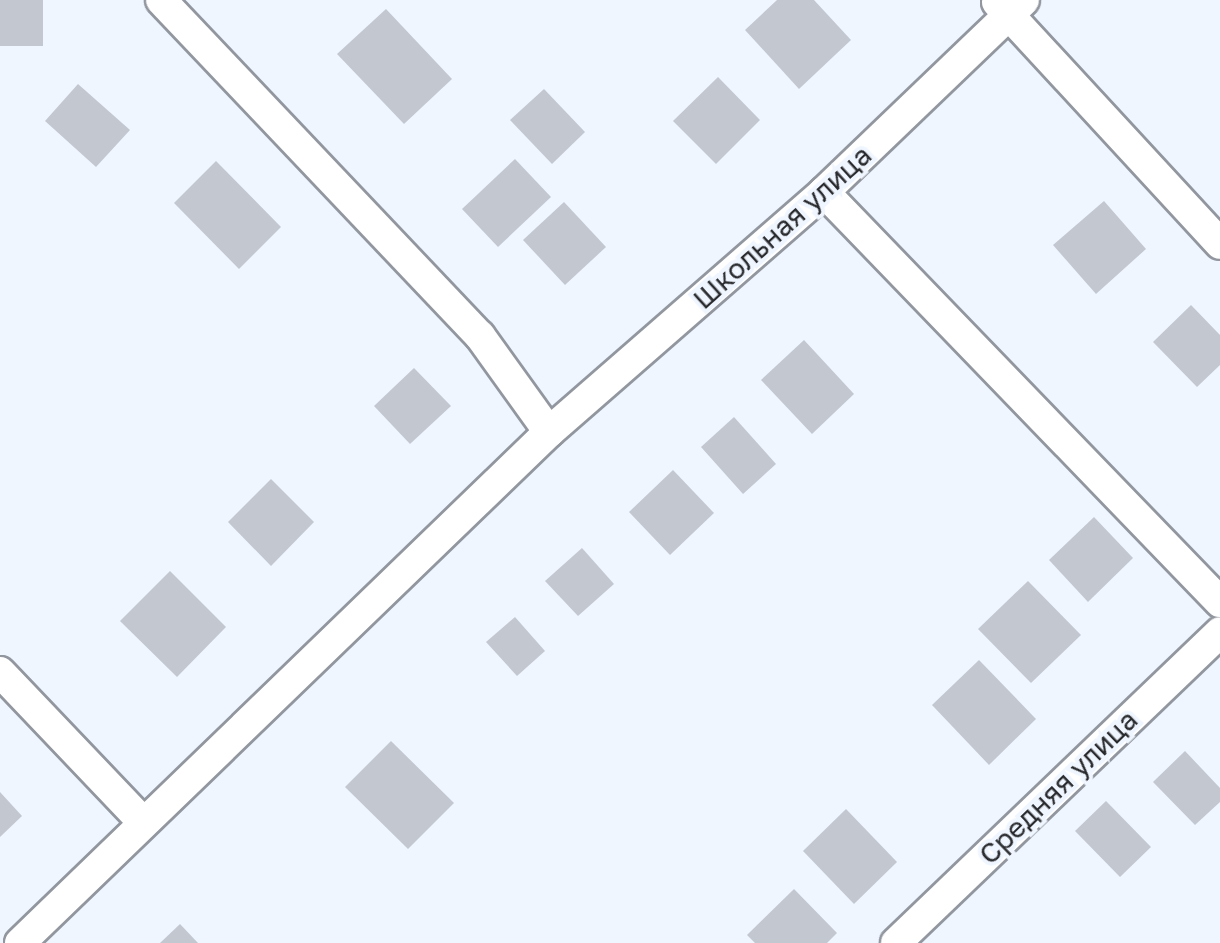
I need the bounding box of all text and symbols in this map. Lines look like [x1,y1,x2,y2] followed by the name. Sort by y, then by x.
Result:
[686,138,878,316] street label: Школьная улица
[972,703,1144,871] street label: Средняя улица

